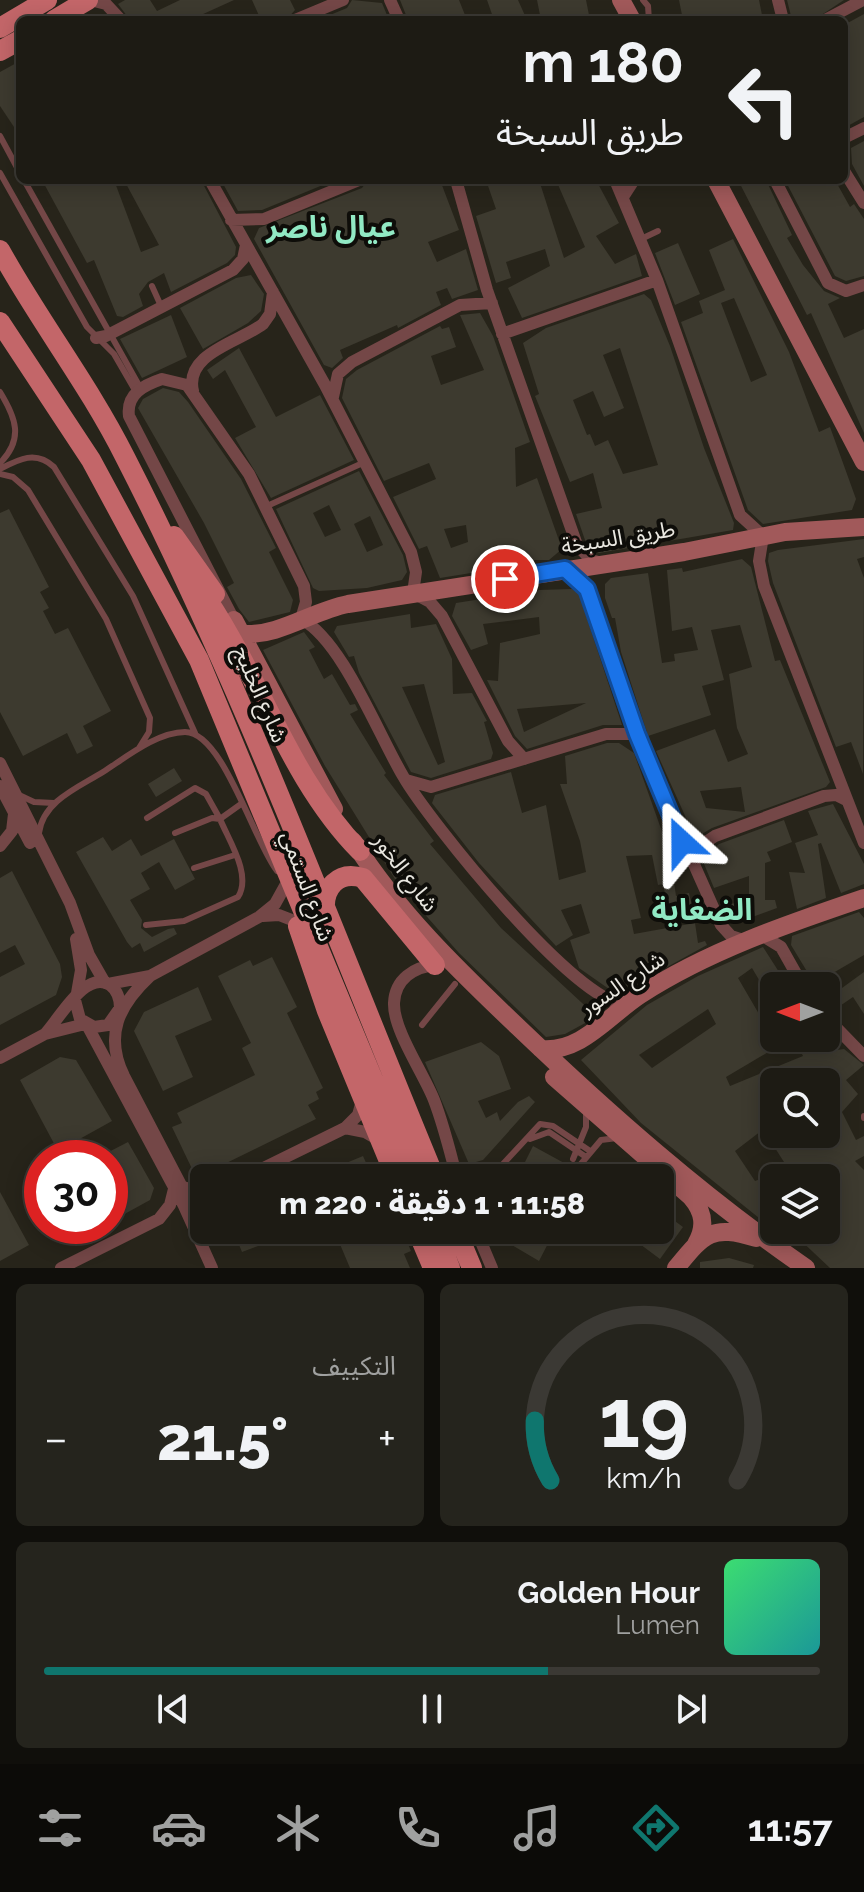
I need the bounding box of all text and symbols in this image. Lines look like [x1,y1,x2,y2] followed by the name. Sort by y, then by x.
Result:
[523,29,684,95] text: 180 m
[712,48,816,152] icon: left
[496,111,684,153] text: طريق السبخة
[264,209,396,244] district label: عيال ناصر
[559,515,677,560] street label: طريق السبخة
[471,545,539,613] pin
[483,557,527,601] icon: arrive
[225,642,293,748] street label: شارع الخليج
[640,800,724,884] position arrow
[272,827,340,946] street label: شارع الستمي
[364,827,444,919] street label: شارع الخور
[652,892,752,927] district label: الضغاية
[574,945,672,1025] street label: شارع السور
[760,972,840,1052] north arrow
[760,972,840,1244] map controls
[760,1068,840,1148] button: search
[24,1140,128,1244] speed limit sign: 30
[760,1164,840,1244] button: layers
[279,1186,585,1221] text: 11:58 · 1 دقيقة · 220 m
[312,1351,396,1381] text: التكييف
[599,1369,689,1466] text: 19
[157,1404,288,1474] text: 21.5°
[44,1413,68,1464] text: −
[378,1413,396,1464] text: +
[606,1461,682,1495] text: km/h
[518,1575,700,1610] text: Golden Hour
[615,1610,700,1640] text: Lumen
[151,1687,195,1731] icon: previous
[410,1687,454,1731] icon: pause
[669,1687,713,1731] icon: next
[32,1800,88,1856] icon: filters
[151,1800,207,1856] icon: car
[270,1800,326,1856] icon: climate
[390,1800,446,1856] icon: phone
[509,1800,565,1856] icon: music
[628,1800,684,1856] icon: directions
[748,1807,832,1849] text: 11:57

